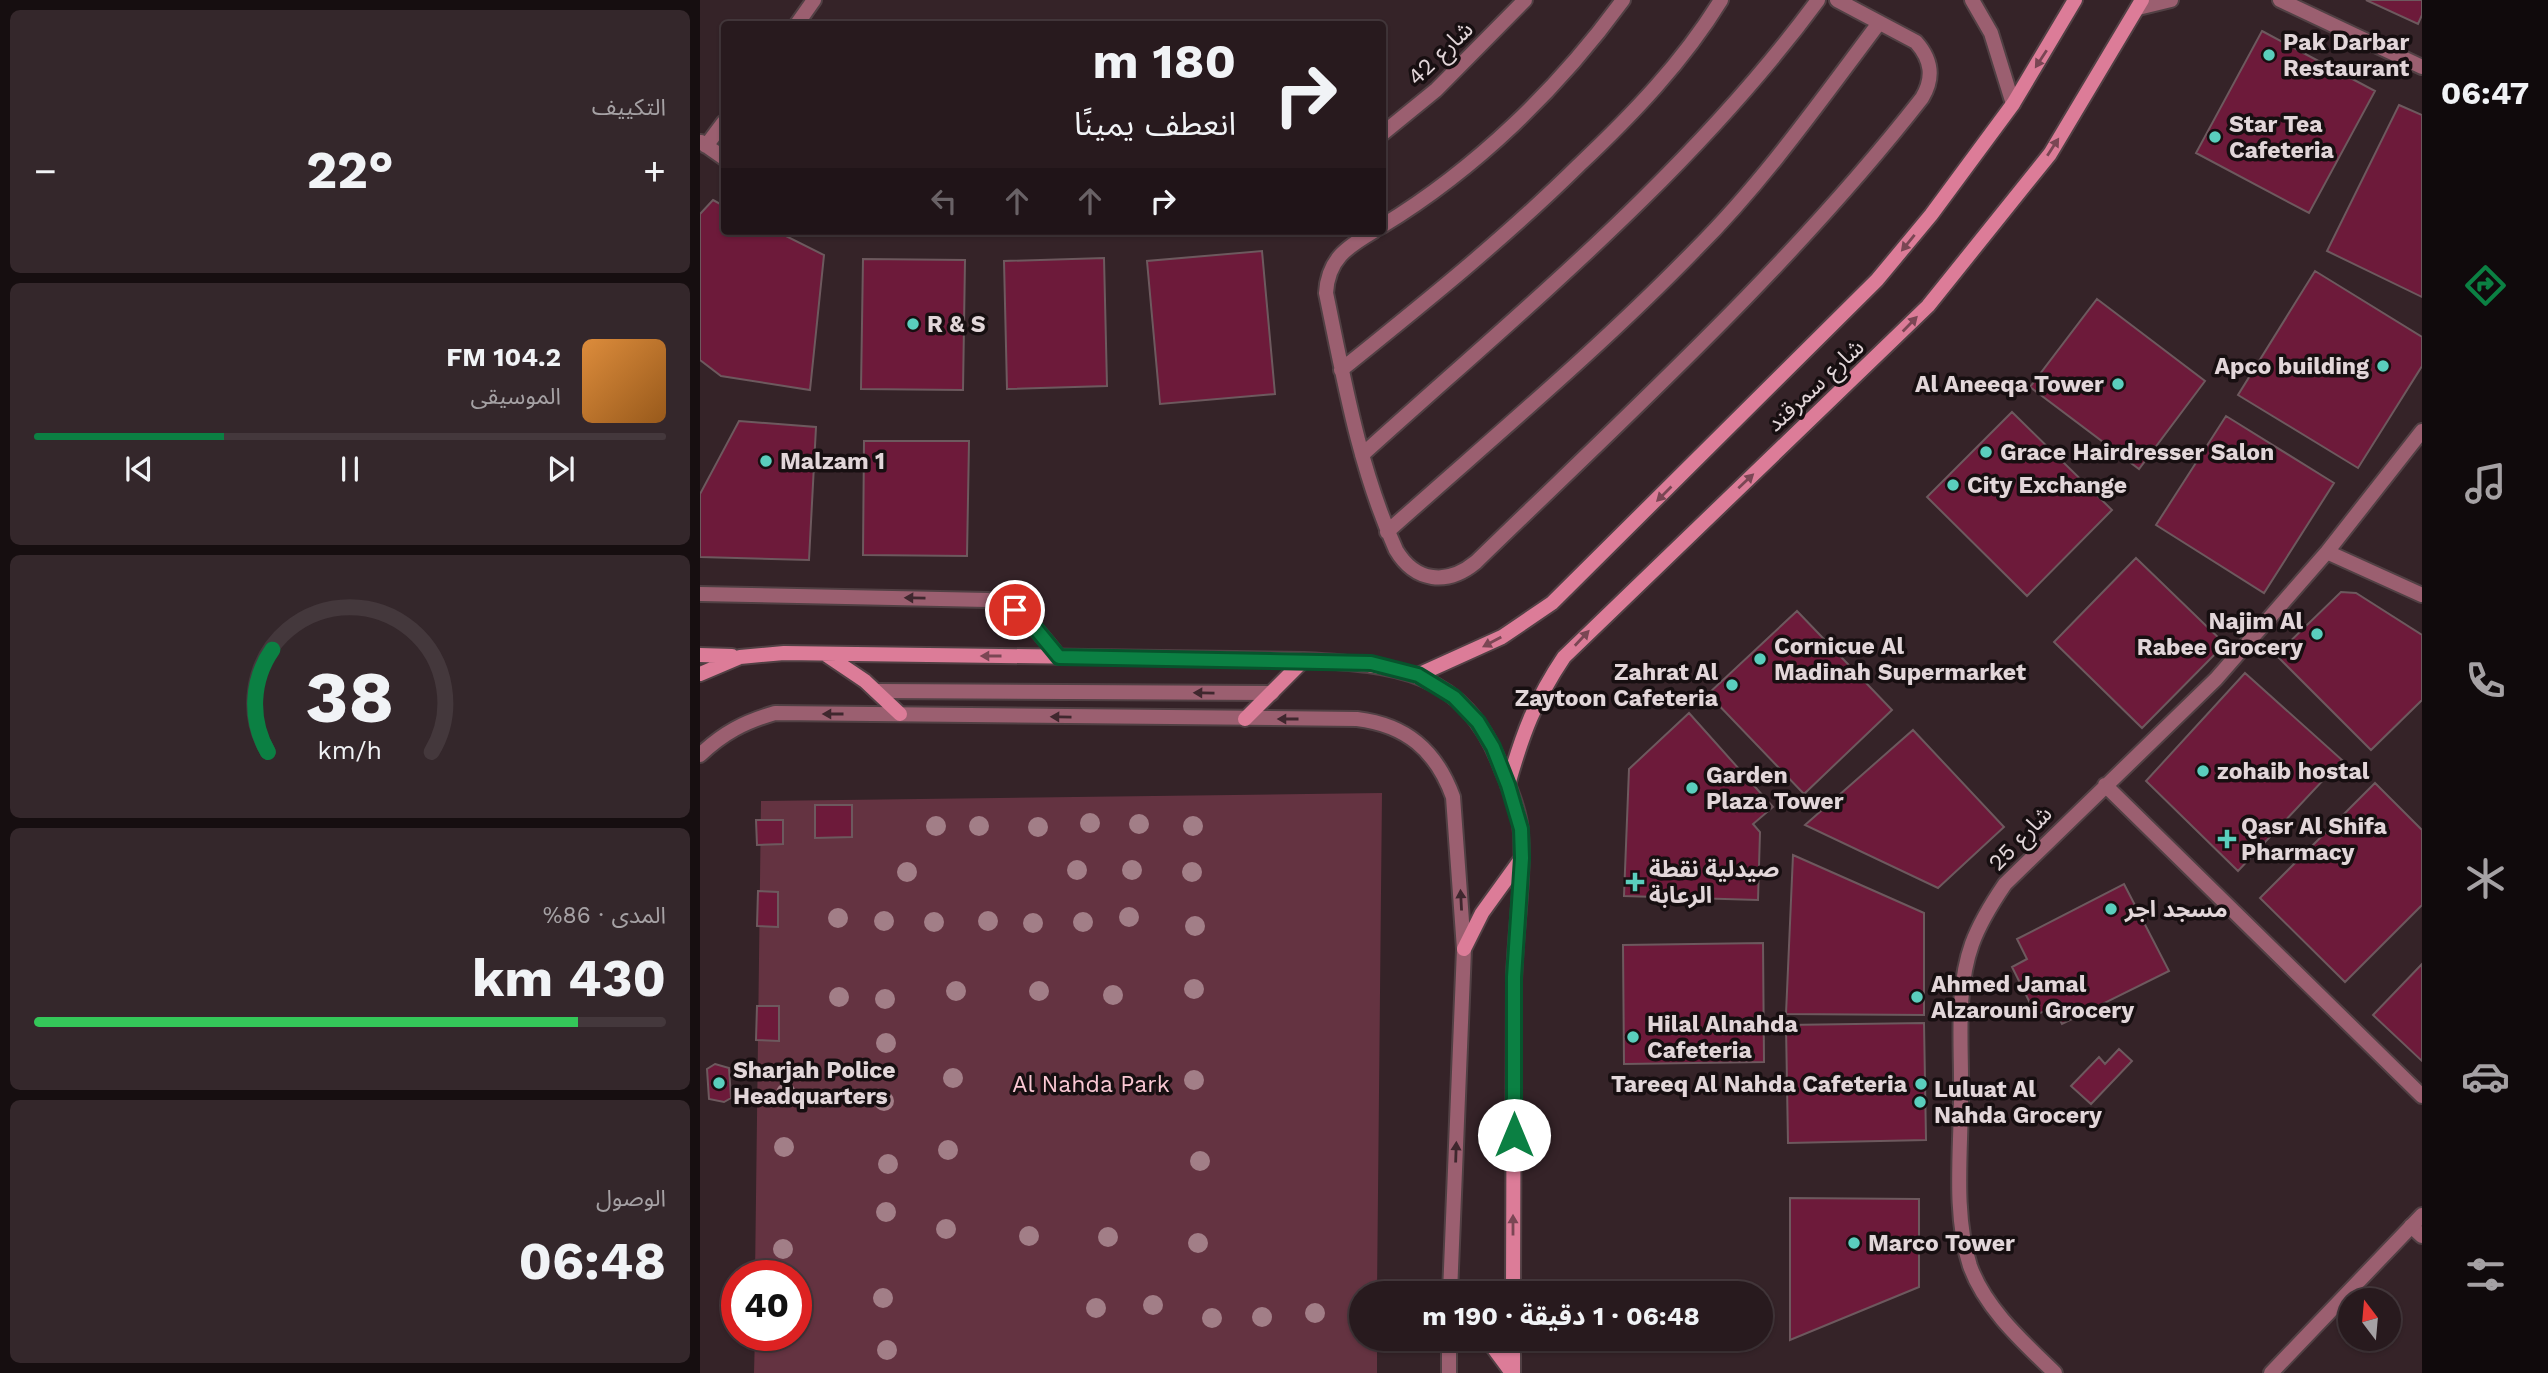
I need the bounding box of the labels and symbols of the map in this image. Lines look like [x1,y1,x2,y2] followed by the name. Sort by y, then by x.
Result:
[1402,16,1481,93] street label: شارع 42
[2283,29,2409,82] place label: Pak Darbar Restaurant
[2261,47,2277,63] marker: Pak Darbar Restaurant
[2035,50,2048,69] one-way arrow
[2229,111,2334,164] place label: Star Tea Cafeteria
[2207,129,2223,145] marker: Star Tea Cafeteria
[2046,138,2059,157] one-way arrow
[1900,234,1915,252] one-way arrow
[927,311,986,338] place label: R & S
[905,316,921,332] marker: R & S
[1902,316,1918,333] one-way arrow
[1761,334,1872,439] street label: شارع سمرقند
[2214,353,2369,380] place label: Apco building
[2375,358,2391,374] marker: Apco building
[1915,371,2104,398] place label: Al Aneeqa Tower
[2110,376,2126,392] marker: Al Aneeqa Tower
[2000,439,2274,466] place label: Grace Hairdresser Salon
[1978,444,1994,460] marker: Grace Hairdresser Salon
[780,448,885,475] place label: Malzam 1
[758,453,774,469] marker: Malzam 1
[1967,472,2127,499] place label: City Exchange
[1737,474,1754,490] one-way arrow
[1945,477,1961,493] marker: City Exchange
[1656,486,1673,503] one-way arrow
[985,580,1045,640] pin
[904,592,926,604] one-way arrow
[2137,608,2303,661] place label: Najim Al Rabee Grocery
[2309,626,2325,642] marker: Najim Al Rabee Grocery
[1573,630,1590,647] one-way arrow
[1774,633,2026,686] place label: Cornicue Al Madinah Supermarket
[1483,636,1502,648] one-way arrow
[980,650,1002,662] one-way arrow
[1752,651,1768,667] marker: Cornicue Al Madinah Supermarket
[1515,659,1719,712] place label: Zahrat Al Zaytoon Cafeteria
[1724,677,1740,693] marker: Zahrat Al Zaytoon Cafeteria
[1192,687,1214,699] one-way arrow
[822,708,844,720] one-way arrow
[1050,711,1072,723] one-way arrow
[1277,713,1299,725] one-way arrow
[2217,758,2370,785] place label: zohaib hostal
[1706,762,1844,815] place label: Garden Plaza Tower
[2195,763,2211,779] marker: zohaib hostal
[1684,780,1700,796] marker: Garden Plaza Tower
[1983,800,2060,878] street label: شارع 25
[2241,813,2387,866] place label: Qasr Al Shifa Pharmacy
[2219,831,2235,847] marker: Qasr Al Shifa Pharmacy
[1649,856,1779,909] place label: صيدلية نقطة الرعابة
[1627,874,1643,890] marker: صيدلية نقطة الرعابة
[1455,889,1466,911] one-way arrow
[2124,896,2228,923] place label: مسجد اجر
[2103,901,2119,917] marker: مسجد اجر
[1931,971,2134,1024] place label: Ahmed Jamal Alzarouni Grocery
[1909,989,1925,1005] marker: Ahmed Jamal Alzarouni Grocery
[1647,1011,1798,1064] place label: Hilal Alnahda Cafeteria
[1625,1029,1641,1045] marker: Hilal Alnahda Cafeteria
[733,1057,896,1110] place label: Sharjah Police Headquarters
[1012,1071,1170,1098] park label: Al Nahda Park
[1611,1071,1908,1098] place label: Tareeq Al Nahda Cafeteria
[711,1075,727,1091] marker: Sharjah Police Headquarters
[1913,1076,1929,1092] marker: Tareeq Al Nahda Cafeteria
[1934,1076,2102,1129] place label: Luluat Al Nahda Grocery
[1912,1094,1928,1110] marker: Luluat Al Nahda Grocery
[1477,1098,1551,1172] position arrow
[1450,1140,1461,1162] one-way arrow
[1507,1214,1519,1236] one-way arrow
[1868,1230,2015,1257] place label: Marco Tower
[1846,1235,1862,1251] marker: Marco Tower
[721,1260,812,1351] speed limit sign: 40
[2338,1288,2401,1351] north arrow

